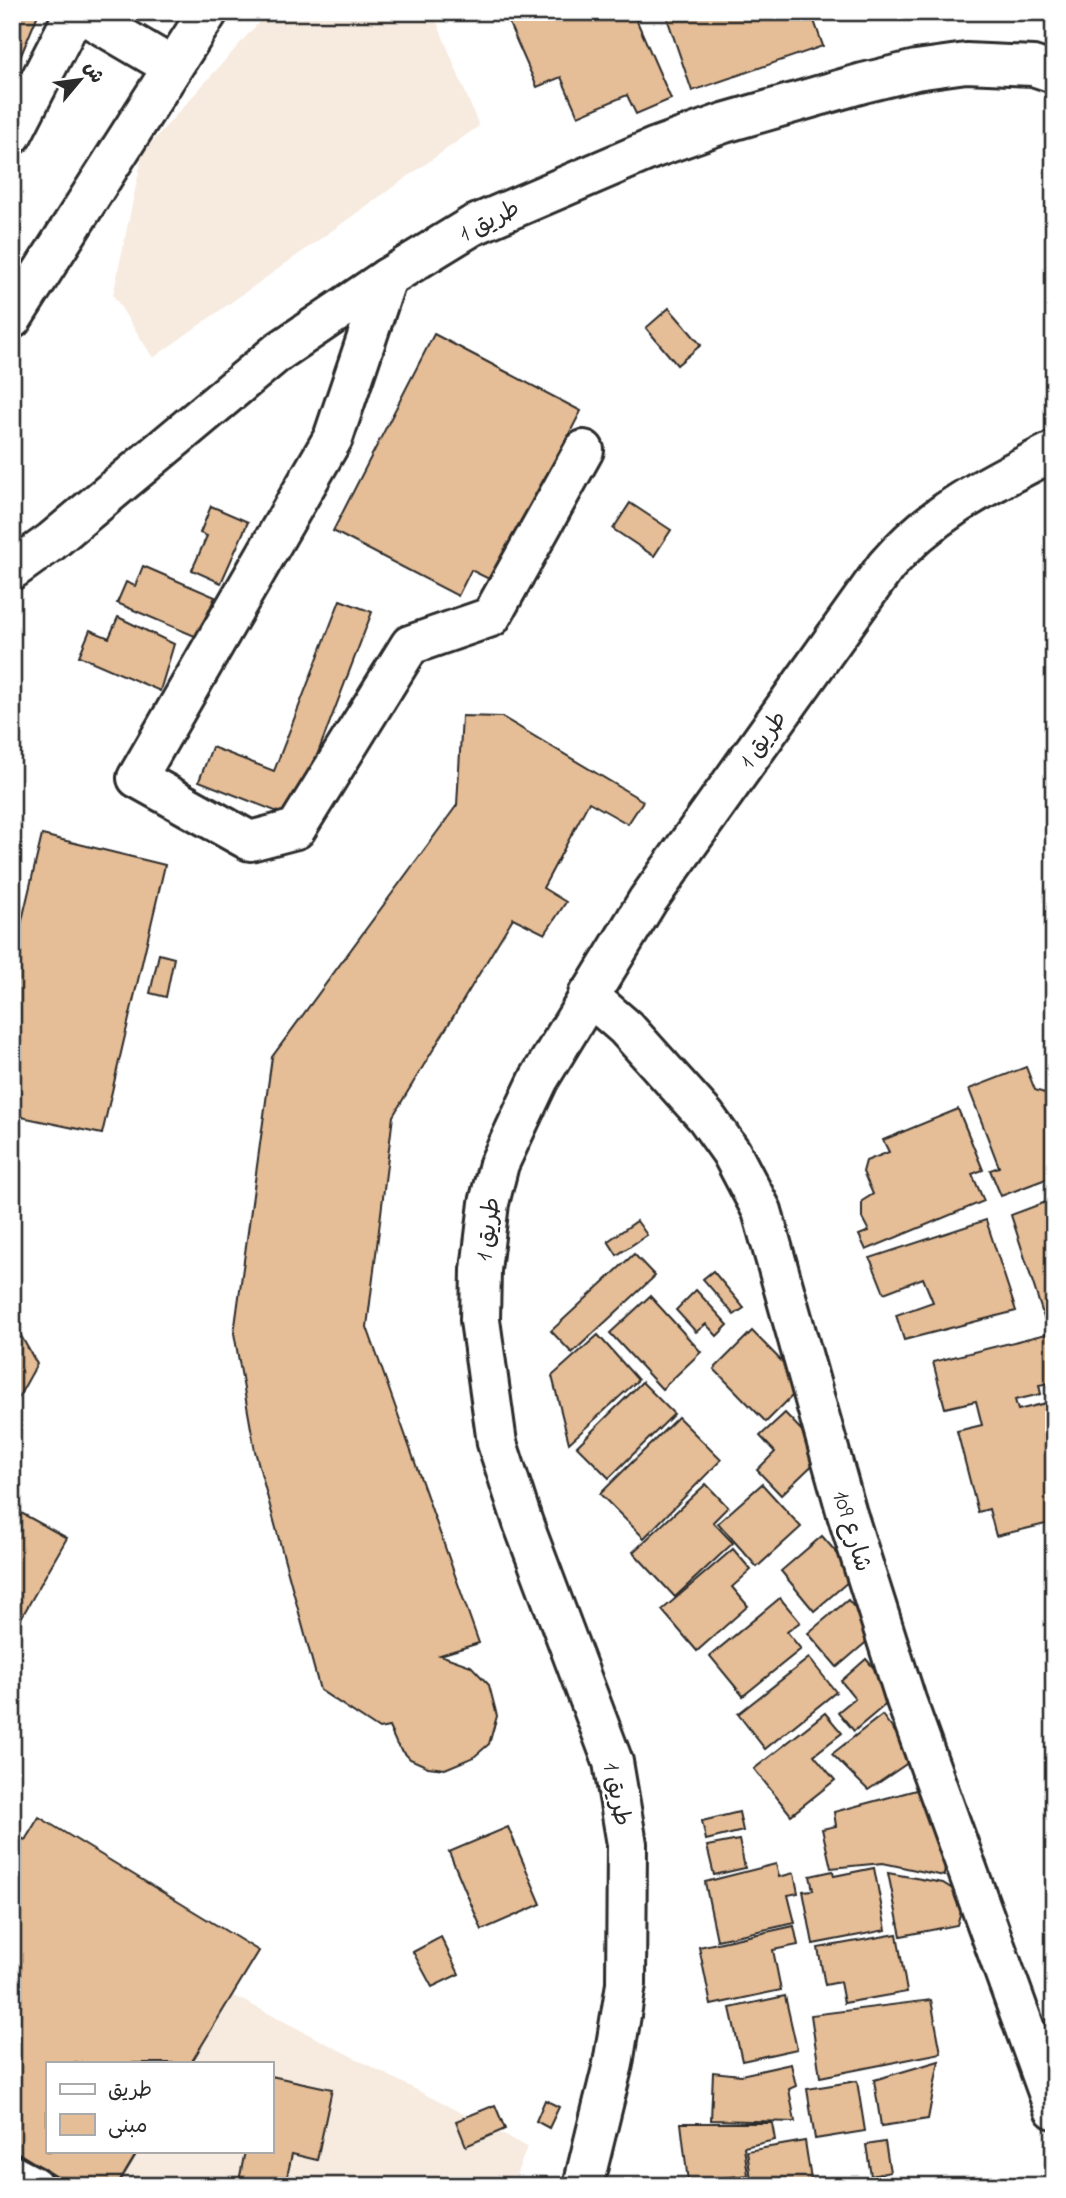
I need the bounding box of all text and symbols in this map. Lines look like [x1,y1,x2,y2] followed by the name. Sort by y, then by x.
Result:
[46,46,116,116] north arrow
[76,57,110,89] text: ش
[454,192,527,252] street label: طريق 1
[731,704,797,777] street label: طريق 1
[468,1195,511,1263] street label: طريق 1
[822,1487,880,1577] street label: شارع 109
[592,1760,639,1829] street label: طريق 1
[46,2062,273,2152] legend
[108,2076,152,2106] text: طريق
[108,2112,147,2142] text: مبنى

